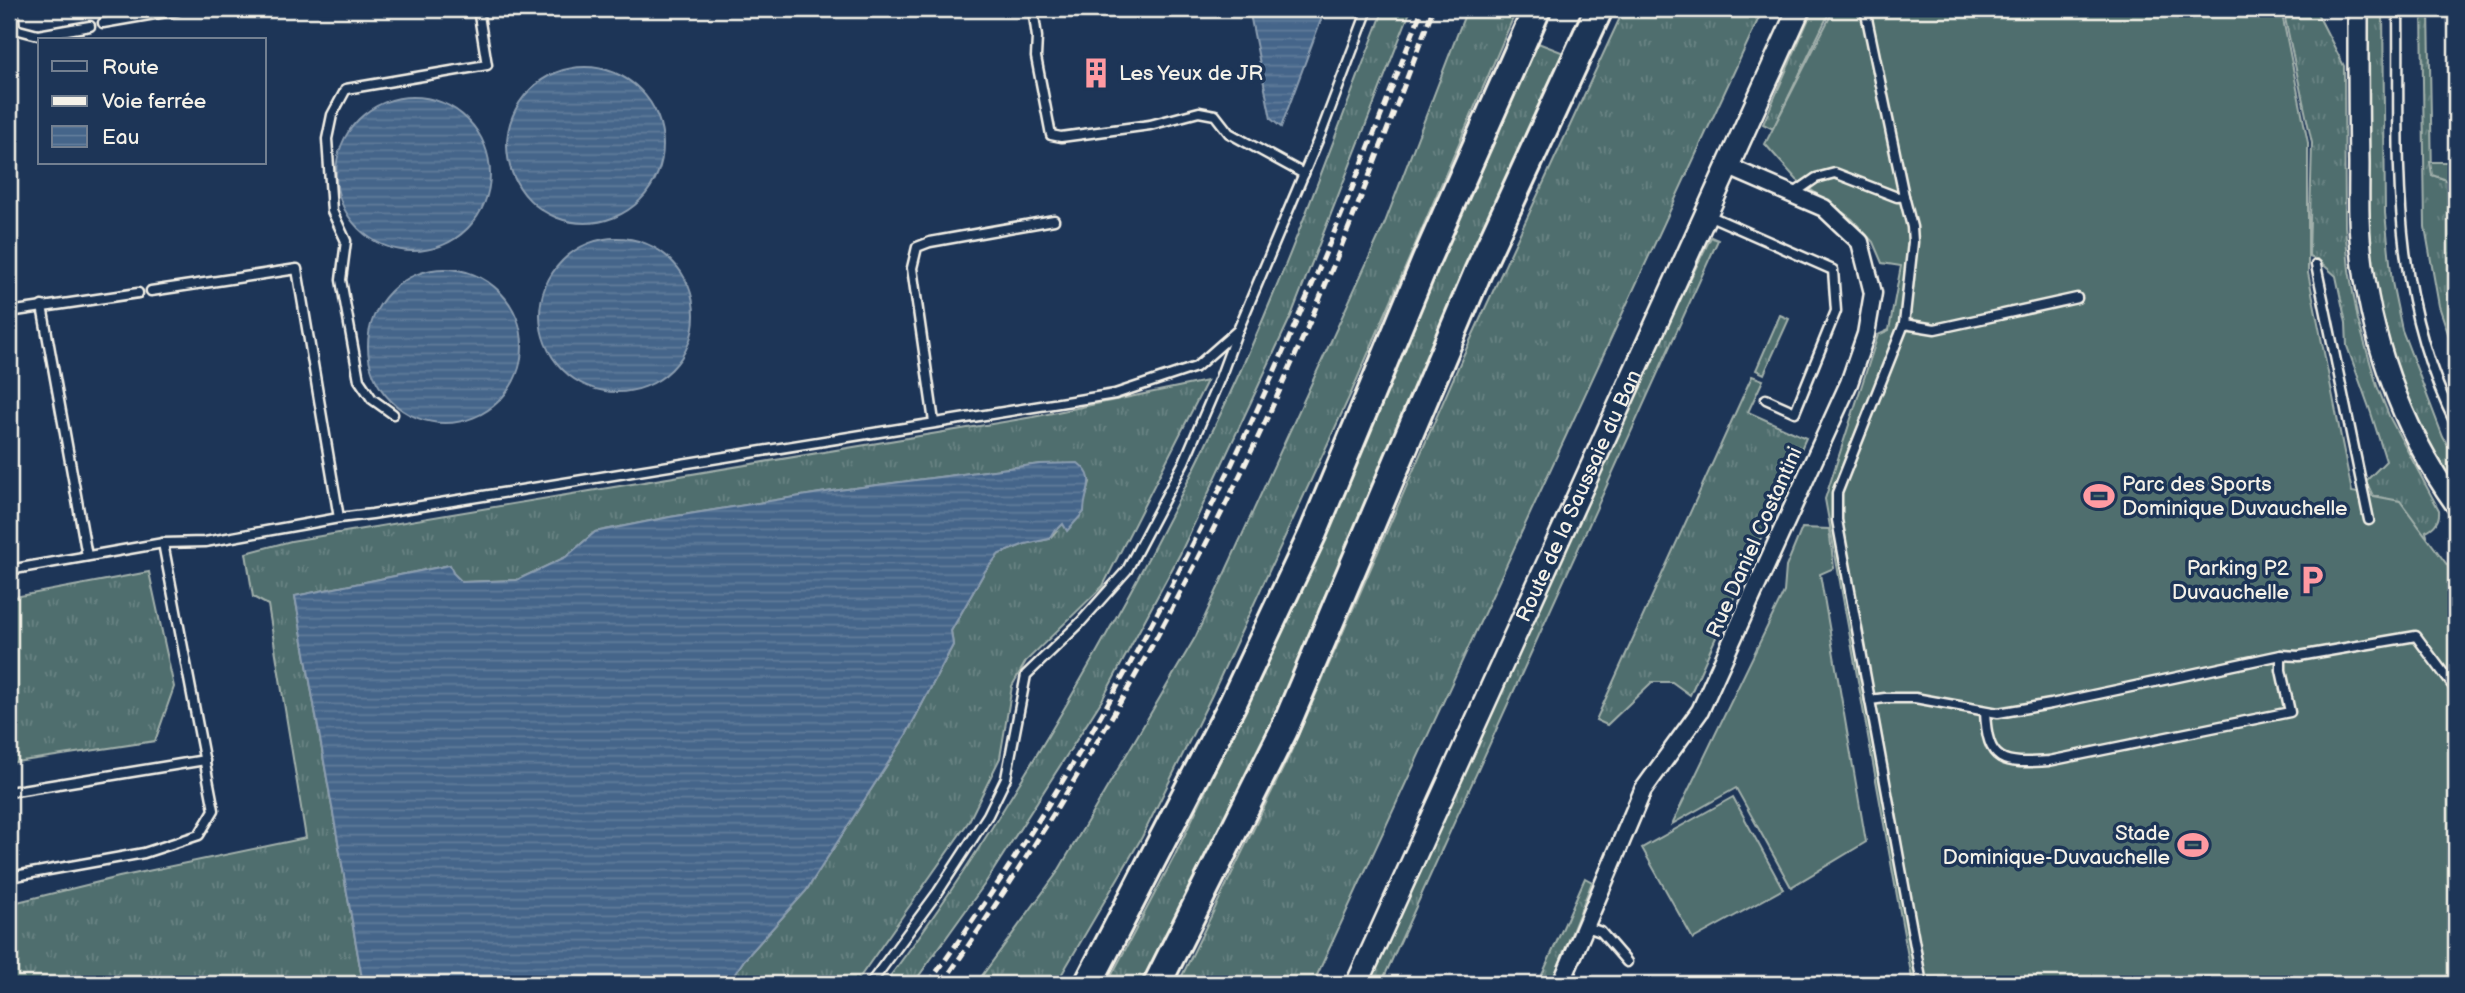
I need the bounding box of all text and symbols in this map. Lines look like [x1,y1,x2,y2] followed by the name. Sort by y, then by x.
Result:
[38,38,266,164] legend
[102,55,159,80] text: Route
[1079,56,1113,90] building icon: Les Yeux de JR
[1119,61,1263,86] place label: Les Yeux de JR
[102,89,206,114] text: Voie ferrée
[102,125,139,150] text: Eau
[1511,366,1647,626] street label: Route de la Saussaie du Ban
[1701,443,1808,641] street label: Rue Daniel Costantini
[2122,472,2347,521] place label: Parc des Sports Dominique Duvauchelle
[2082,479,2116,513] sports icon: Parc des Sports Dominique Duvauchelle
[2172,556,2290,605] place label: Parking P2 Duvauchelle
[2295,563,2329,597] parking icon: Parking P2 Duvauchelle
[1943,821,2170,870] place label: Stade Dominique-Duvauchelle
[2176,828,2210,862] sports icon: Stade Dominique-Duvauchelle

